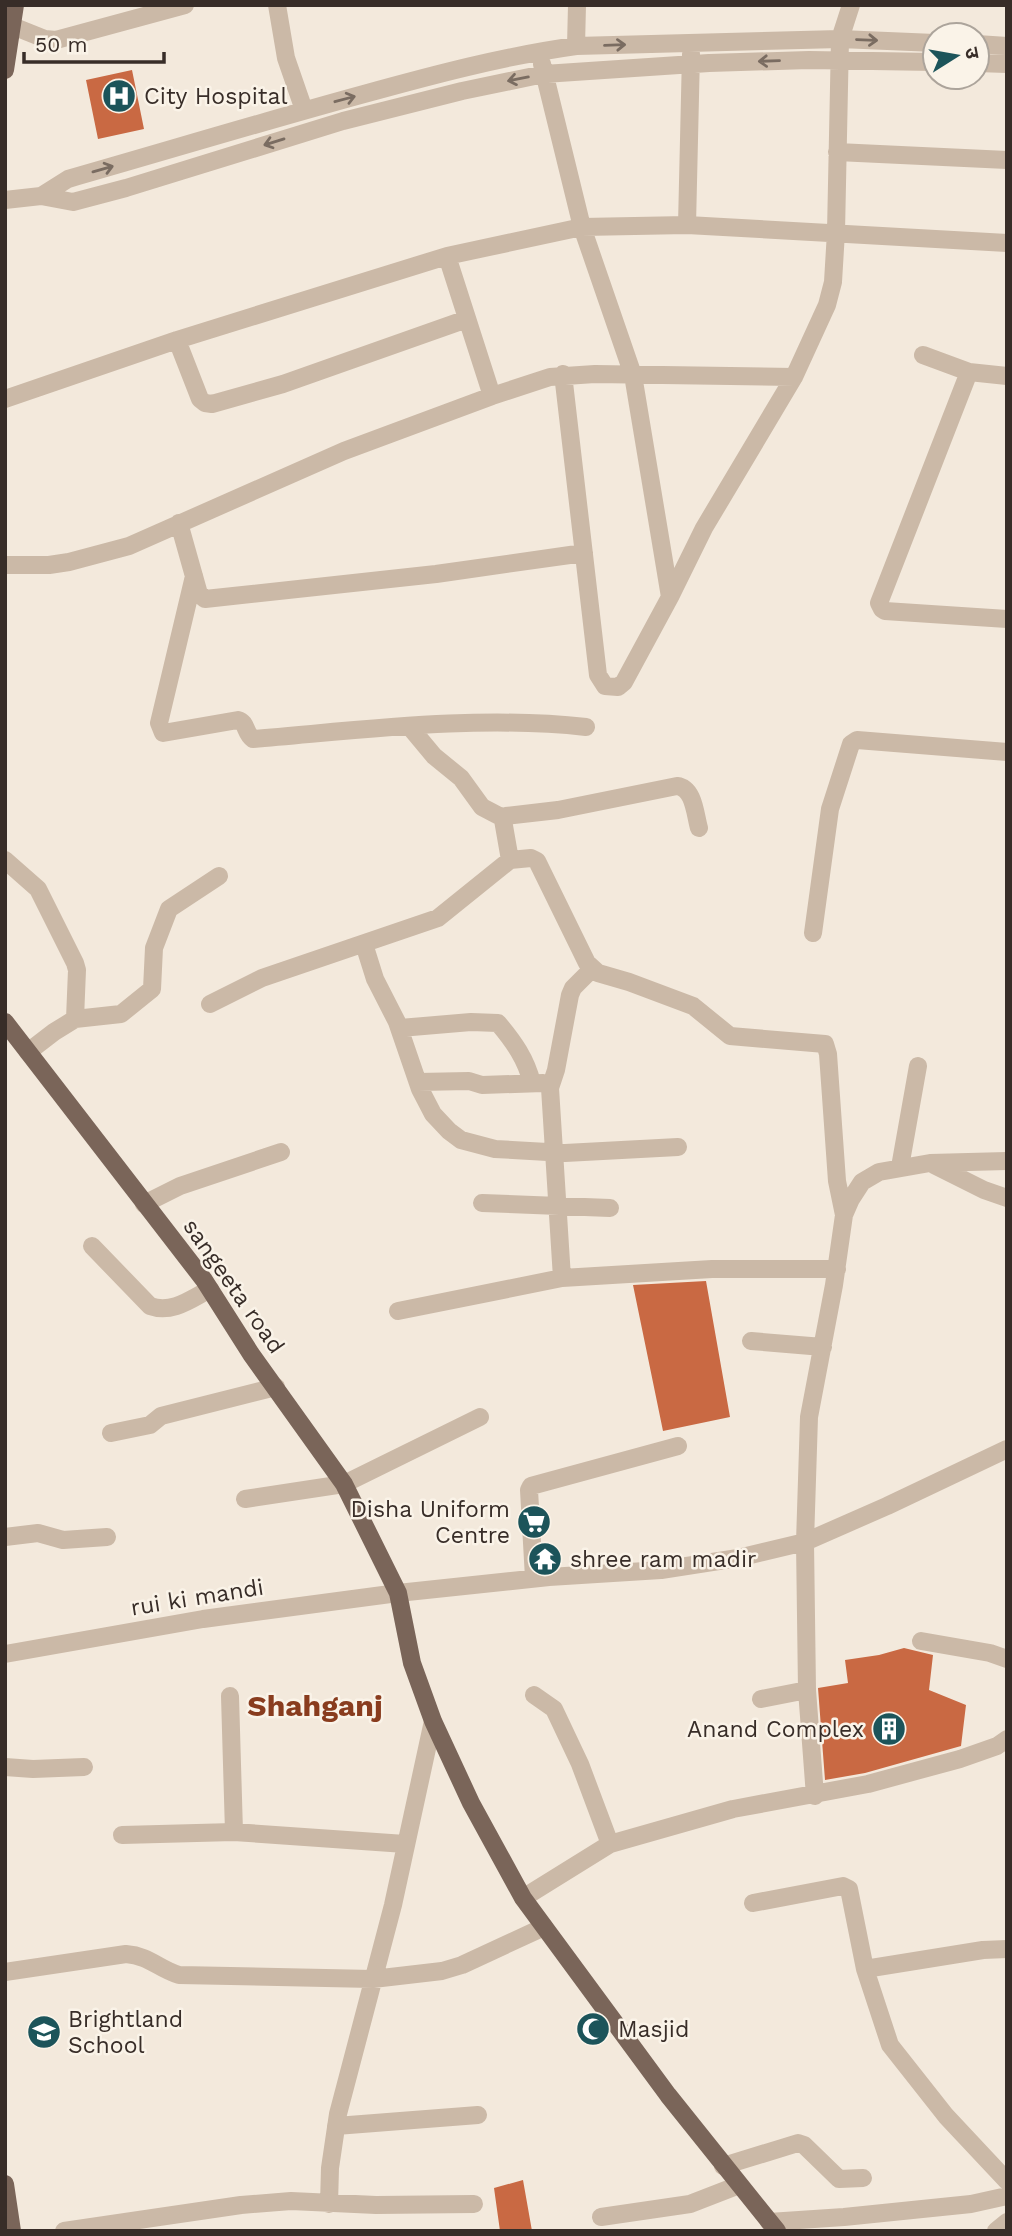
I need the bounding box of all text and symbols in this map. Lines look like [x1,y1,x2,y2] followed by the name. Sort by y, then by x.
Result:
[24,21,164,65] scale bar
[921,21,991,91] north arrow
[35,32,87,57] text: 50 m
[855,34,878,47] one-way arrow
[603,38,626,52] one-way arrow
[960,45,985,61] text: उ
[758,55,781,68] one-way arrow
[507,73,530,87] one-way arrow
[100,77,138,115] hospital icon: City Hospital
[144,83,288,110] place label: City Hospital
[333,92,356,105] one-way arrow
[263,136,285,149] one-way arrow
[92,162,114,175] one-way arrow
[177,1214,290,1359] street label: sangeeta road
[350,1496,510,1549] place label: Disha Uniform Centre
[515,1503,553,1541] supermarket icon: Disha Uniform Centre
[526,1540,564,1578] temple icon: shree ram madir
[570,1546,756,1573] place label: shree ram madir
[129,1574,265,1621] street label: rui ki mandi
[247,1688,383,1723] district label: Shahganj
[870,1710,908,1748] building icon: Anand Complex
[687,1716,864,1743] place label: Anand Complex
[68,2006,183,2059] place label: Brightland School
[574,2010,612,2048] mosque icon: Masjid
[25,2013,63,2051] school or university icon: Brightland School
[618,2016,689,2043] place label: Masjid

